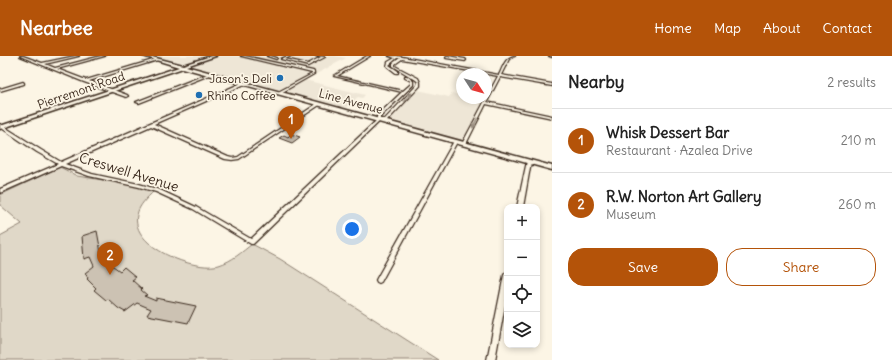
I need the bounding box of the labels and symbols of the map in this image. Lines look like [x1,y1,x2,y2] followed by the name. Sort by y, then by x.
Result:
[35,68,127,112] street label: Pierremont Road
[456,68,492,104] north arrow
[209,71,272,86] place label: Jason's Deli
[275,73,285,83] marker: Jason's Deli
[317,85,385,117] street label: Line Avenue
[207,88,276,103] place label: Rhino Coffee
[194,90,204,100] marker: Rhino Coffee
[403,92,412,101] one-way arrow
[278,106,304,139] pin: 1
[471,118,478,129] one-way arrow
[77,148,181,196] street label: Creswell Avenue
[342,219,362,239] your location
[97,242,123,275] pin: 2

